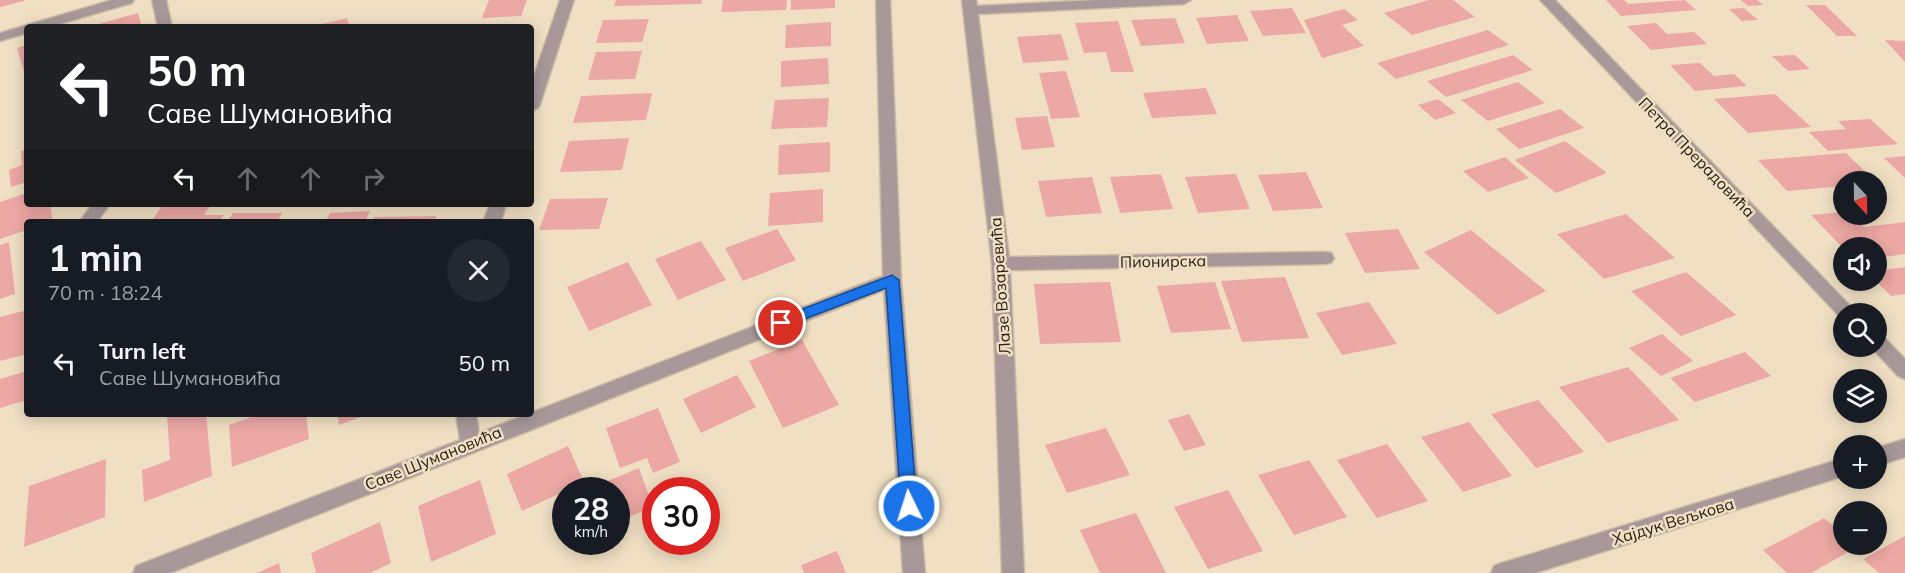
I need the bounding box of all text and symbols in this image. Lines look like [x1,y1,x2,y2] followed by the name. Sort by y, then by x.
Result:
[147,44,247,97] text: 50 m
[48,48,126,126] icon: left
[1635,93,1759,221] street label: Петра Прерадовића
[147,96,393,130] text: Саве Шумановића
[168,162,201,195] icon: left
[231,162,264,195] icon: ahead
[294,162,327,195] icon: ahead
[357,162,390,195] icon: right
[1833,171,1887,225] north arrow
[1833,171,1887,555] map controls
[985,217,1015,355] street label: Лазе Возаревића
[48,235,143,280] text: 1 min
[1833,237,1887,291] button: sound
[447,239,510,302] button: close
[1120,250,1206,272] street label: Пионирска
[48,280,162,305] text: 70 m · 18:24
[755,297,806,348] pin
[1833,303,1887,357] button: search
[764,306,797,339] icon: arrive
[99,337,186,365] text: Turn left
[48,347,81,380] icon: left
[459,349,510,377] text: 50 m
[99,365,281,390] text: Саве Шумановића
[1833,369,1887,423] button: layers
[362,421,504,495] street label: Саве Шумановића
[1833,435,1887,489] button: +
[877,474,941,538] position arrow
[642,477,720,555] speed limit sign: 30
[573,490,609,528] text: 28
[1610,493,1736,549] street label: Хајдук Вељкова
[1833,501,1887,555] button: −
[574,522,608,541] text: km/h

